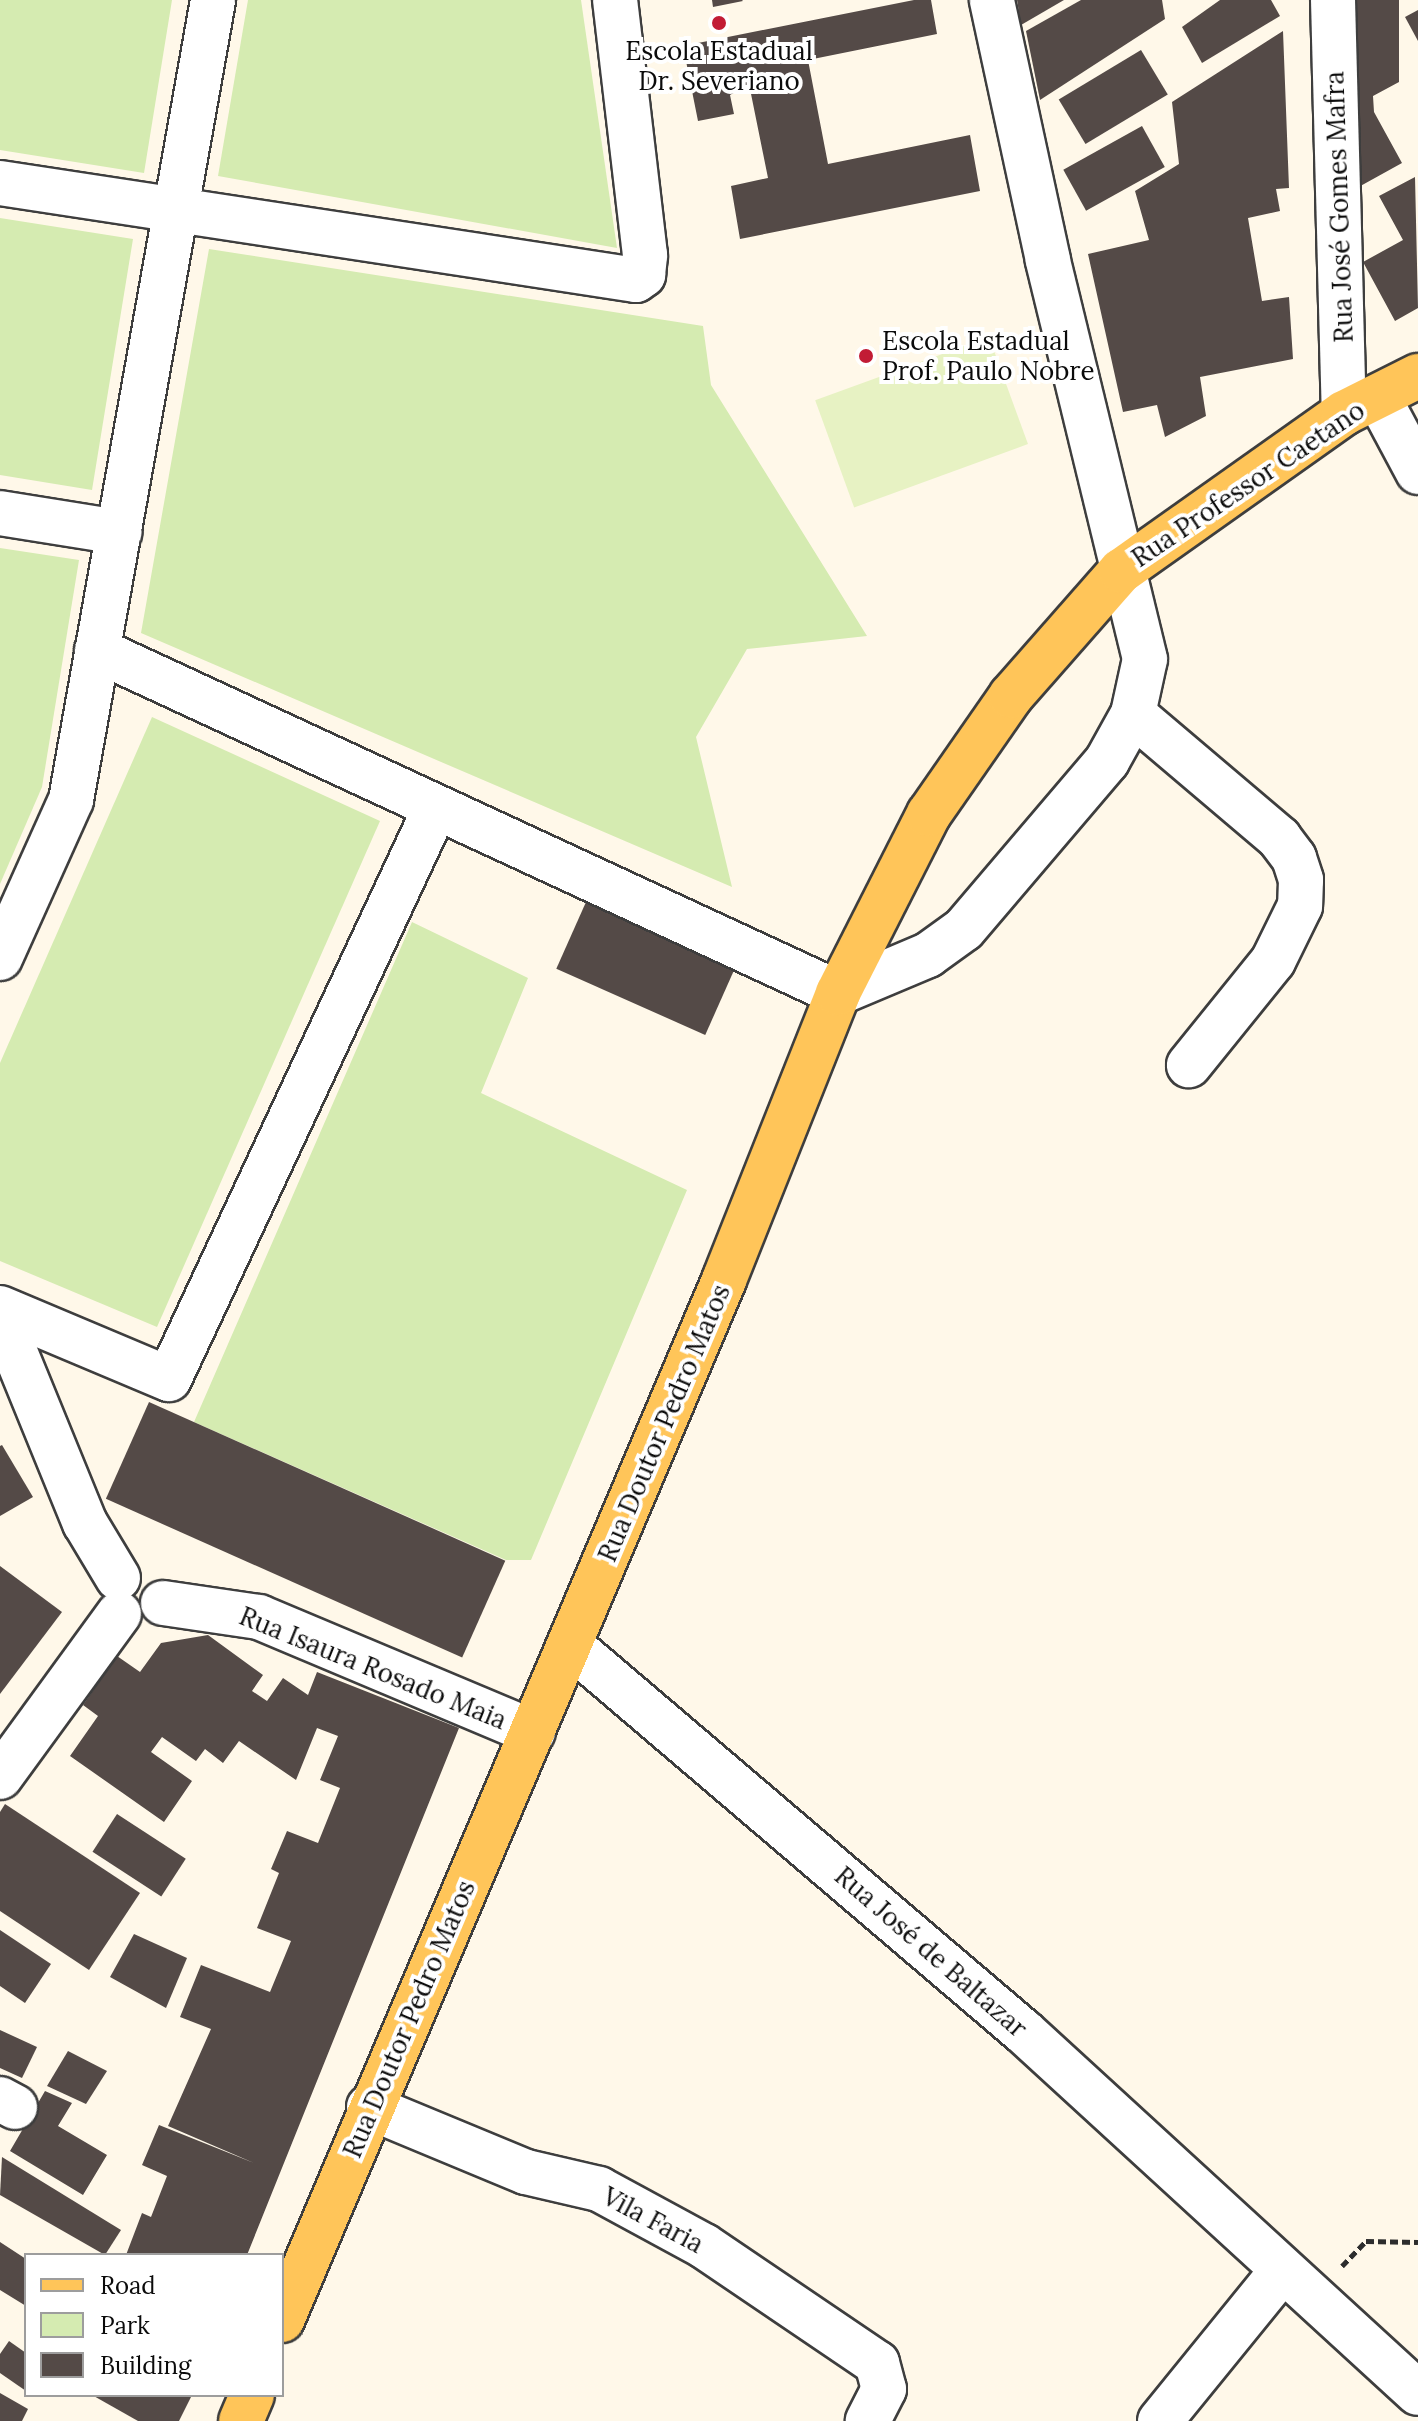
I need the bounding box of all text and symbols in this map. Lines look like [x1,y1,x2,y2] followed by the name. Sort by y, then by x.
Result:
[710,14,728,32] marker: Escola Estadual Dr. Severiano
[625,35,813,96] place label: Escola Estadual Dr. Severiano
[1319,71,1359,343] street label: Rua José Gomes Mafra
[882,325,1094,386] place label: Escola Estadual Prof. Paulo Nobre
[857,347,875,365] marker: Escola Estadual Prof. Paulo Nobre
[1126,394,1370,574] street label: Rua Professor Caetano
[591,1280,737,1566] street label: Rua Doutor Pedro Matos
[235,1600,511,1736] street label: Rua Isaura Rosado Maia
[829,1860,1033,2044] street label: Rua José de Baltazar
[336,1876,482,2162] street label: Rua Doutor Pedro Matos
[597,2180,709,2260] street label: Vila Faria
[24,2253,284,2397] legend
[100,2270,156,2301] text: Road
[100,2310,150,2341] text: Park
[100,2350,191,2381] text: Building

